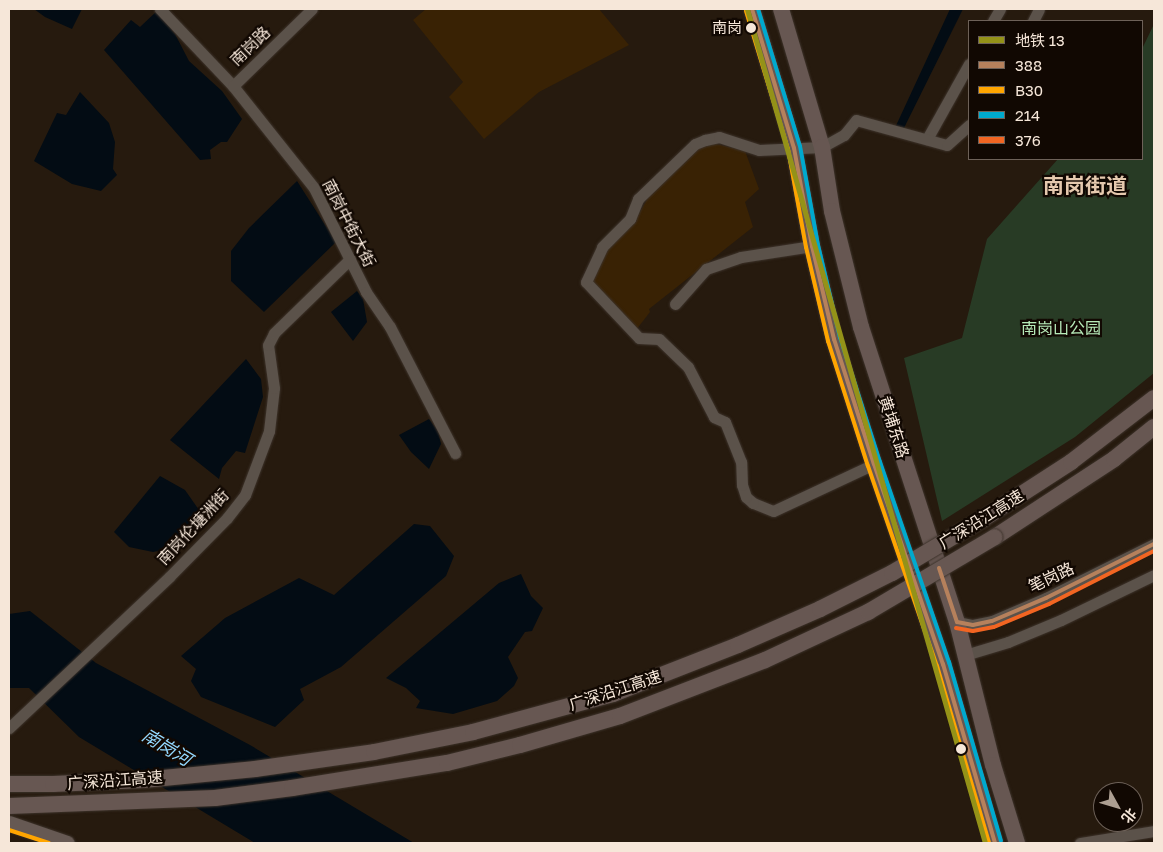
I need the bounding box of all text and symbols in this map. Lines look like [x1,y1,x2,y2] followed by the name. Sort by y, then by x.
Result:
[712,19,742,37] place label: 南岗
[968,20,1143,160] legend
[226,22,274,70] street label: 南岗路
[746,23,756,33] marker: 南岗
[1015,31,1065,49] text: 地铁 13
[1015,56,1042,74] text: 388
[1015,81,1043,99] text: B30
[1015,106,1040,124] text: 214
[1015,131,1041,149] text: 376
[1043,172,1127,198] district label: 南岗街道
[319,176,379,270] street label: 南岗中街大街
[1021,318,1101,338] park label: 南岗山公园
[875,394,913,460] street label: 黄埔东路
[153,485,233,569] street label: 南岗伦塘洲街
[935,485,1027,553] street label: 广深沿江高速
[1025,558,1077,596] street label: 笔岗路
[566,666,664,714] street label: 广深沿江高速
[138,724,196,770] water label: 南岗河
[956,744,966,754] unlabelled marker
[66,767,164,793] street label: 广深沿江高速
[1093,782,1143,832] north arrow
[1118,805,1140,827] text: 北

